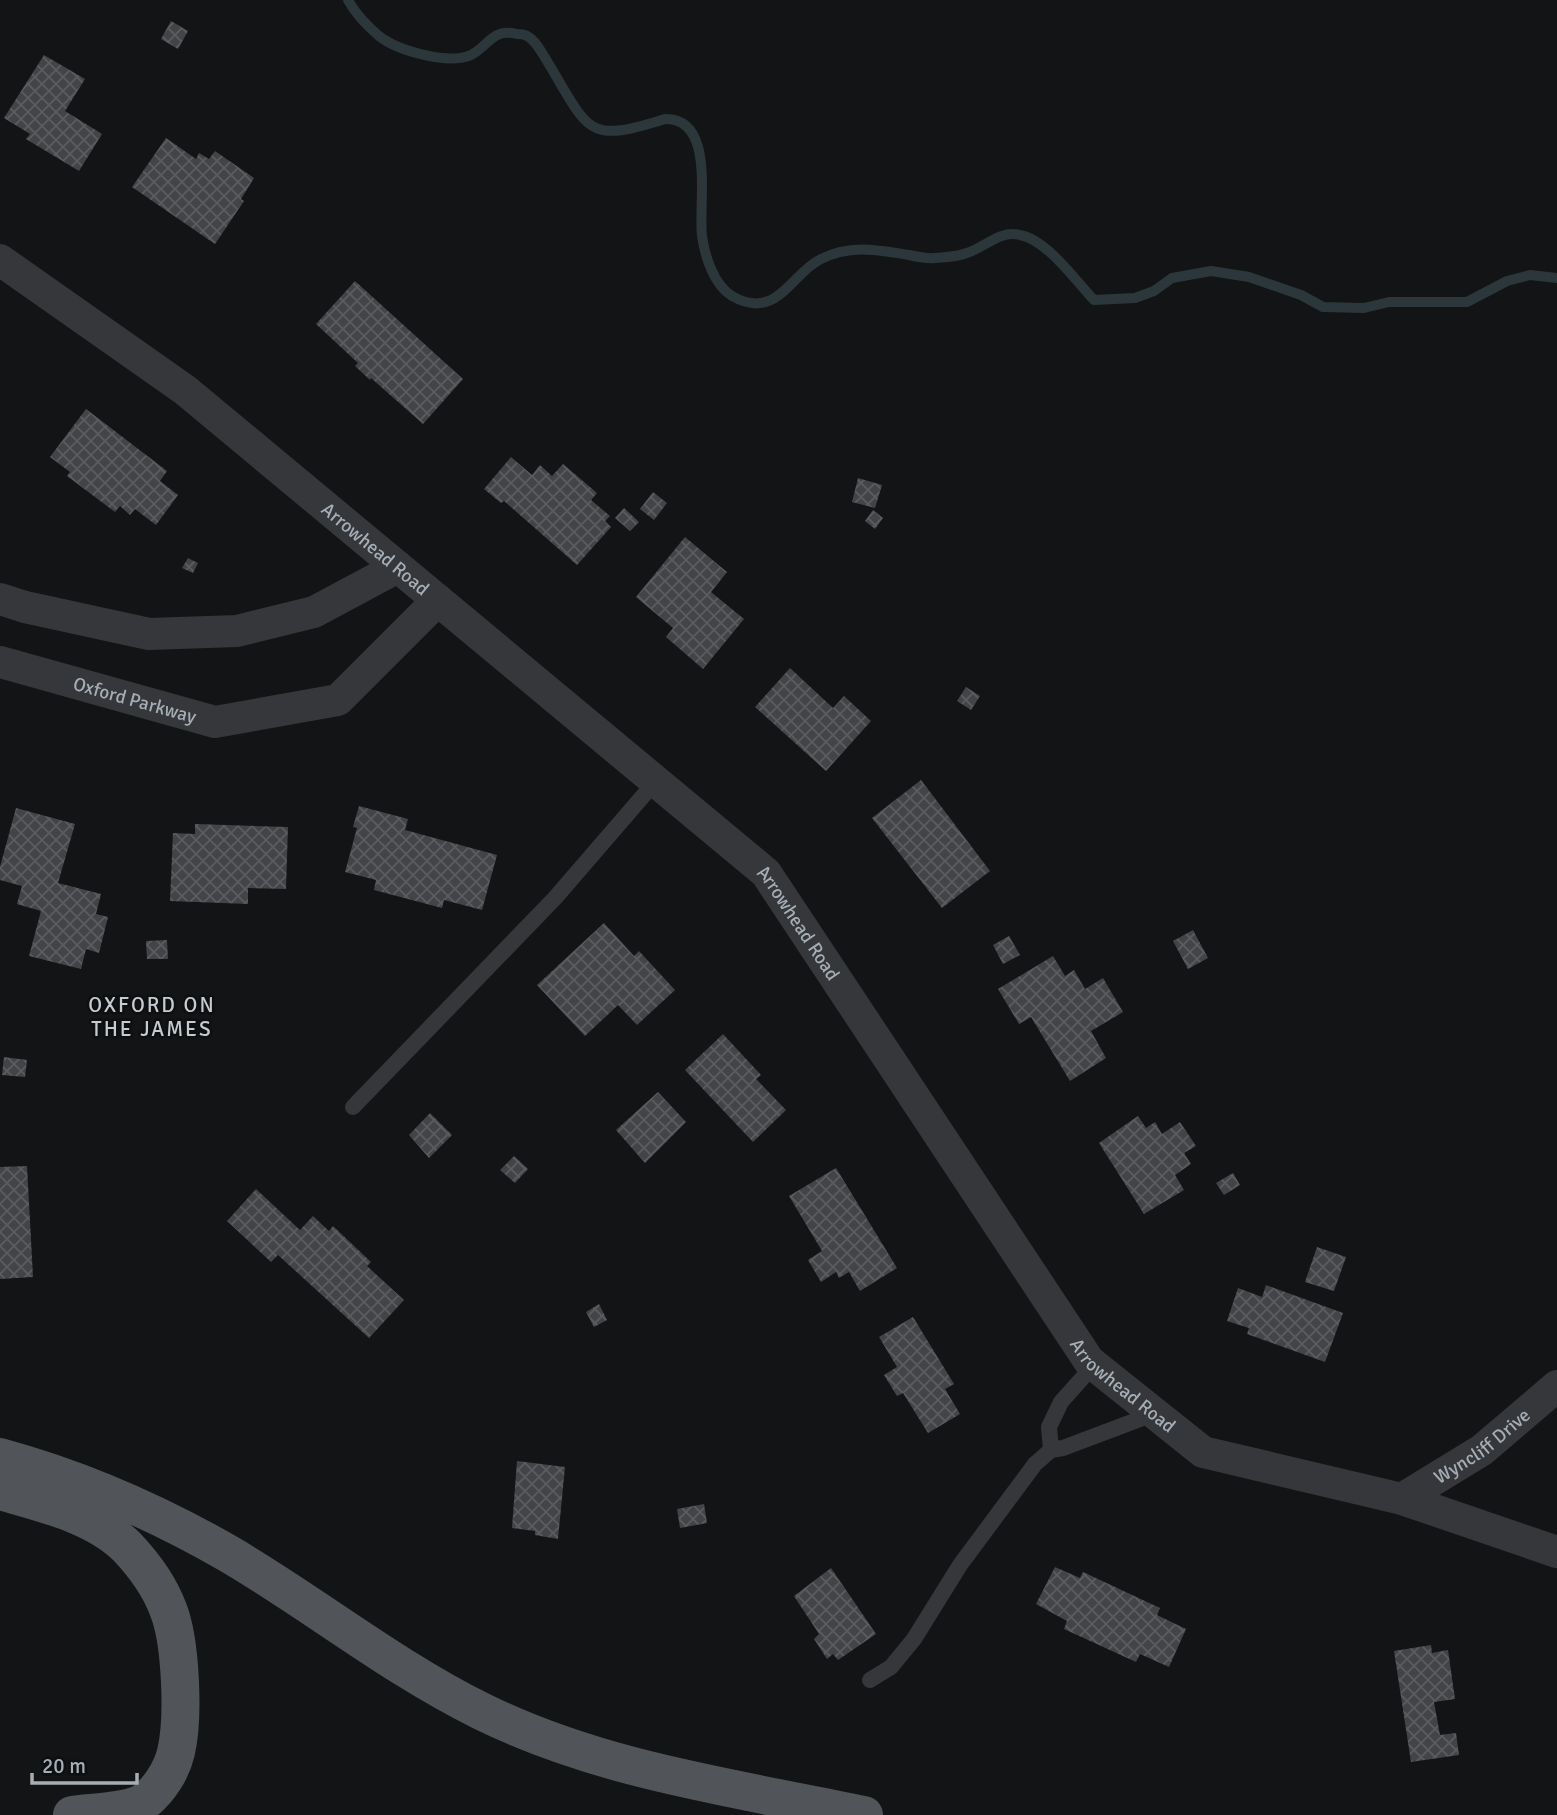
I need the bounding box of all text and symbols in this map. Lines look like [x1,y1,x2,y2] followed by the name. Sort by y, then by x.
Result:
[316,497,434,601] street label: Arrowhead Road
[70,672,199,729] street label: Oxford Parkway
[752,860,845,985] street label: Arrowhead Road
[88,992,216,1042] district label: OXFORD ON THE JAMES
[1064,1334,1180,1438] street label: Arrowhead Road
[1430,1403,1535,1490] street label: Wyncliff Drive
[32,1742,136,1786] scale bar
[42,1753,86,1779] text: 20 m

